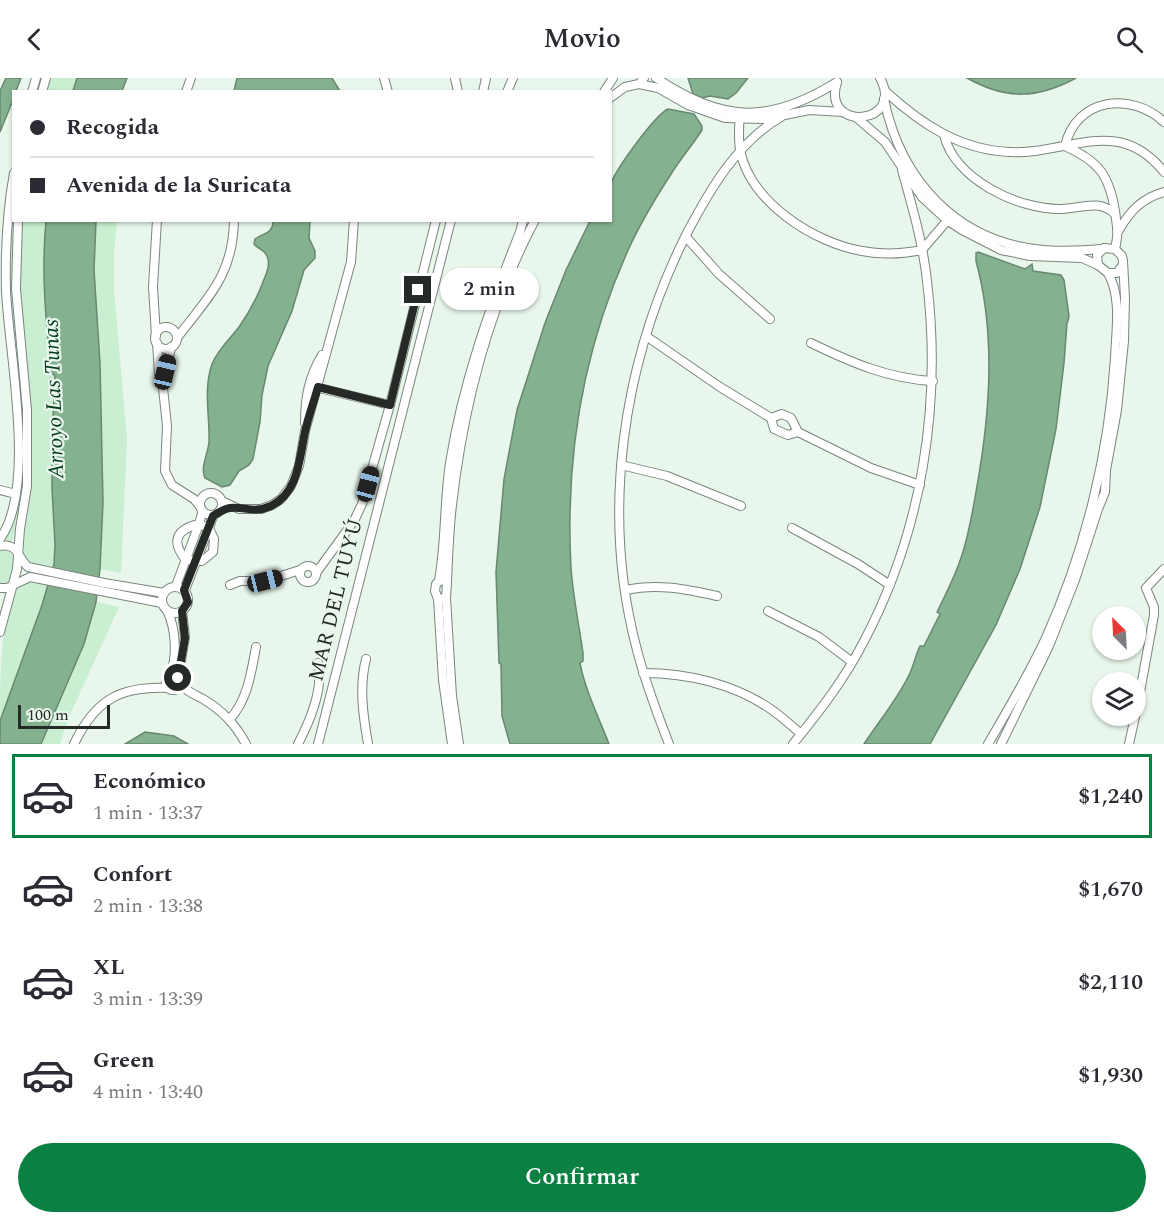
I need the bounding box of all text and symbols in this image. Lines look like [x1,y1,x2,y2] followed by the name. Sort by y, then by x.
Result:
[543,18,621,60] text: Movio
[18,23,51,56] icon: back
[1113,23,1146,56] icon: search
[66,111,159,144] text: Recogida
[66,169,291,202] text: Avenida de la Suricata
[439,269,538,311] callout: 2 min
[464,274,515,304] text: 2 min
[404,276,431,303] route end
[35,318,73,480] water label: Arroyo Las Tunas
[152,352,178,392] car
[355,464,381,504] car
[300,515,372,685] street label: MAR DEL TUYÚ
[245,568,285,594] car
[1092,606,1146,660] north arrow
[1092,606,1146,726] map controls
[164,664,191,691] route start
[1092,672,1146,726] button: layers
[18,702,110,730] scale bar
[27,703,69,727] text: 100 m
[93,765,206,798] text: Económico
[21,769,75,823] icon: car
[1078,780,1143,813] text: $1,240
[93,798,203,828] text: 1 min · 13:37
[93,858,172,891] text: Confort
[21,862,75,916] icon: car
[1078,873,1143,906] text: $1,670
[93,891,203,921] text: 2 min · 13:38
[93,951,124,984] text: XL
[21,955,75,1009] icon: car
[1078,966,1143,999] text: $2,110
[93,984,203,1014] text: 3 min · 13:39
[93,1044,155,1077] text: Green
[21,1048,75,1102] icon: car
[1078,1059,1143,1092] text: $1,930
[93,1077,203,1107] text: 4 min · 13:40
[18,1143,1146,1212] button: Confirmar

